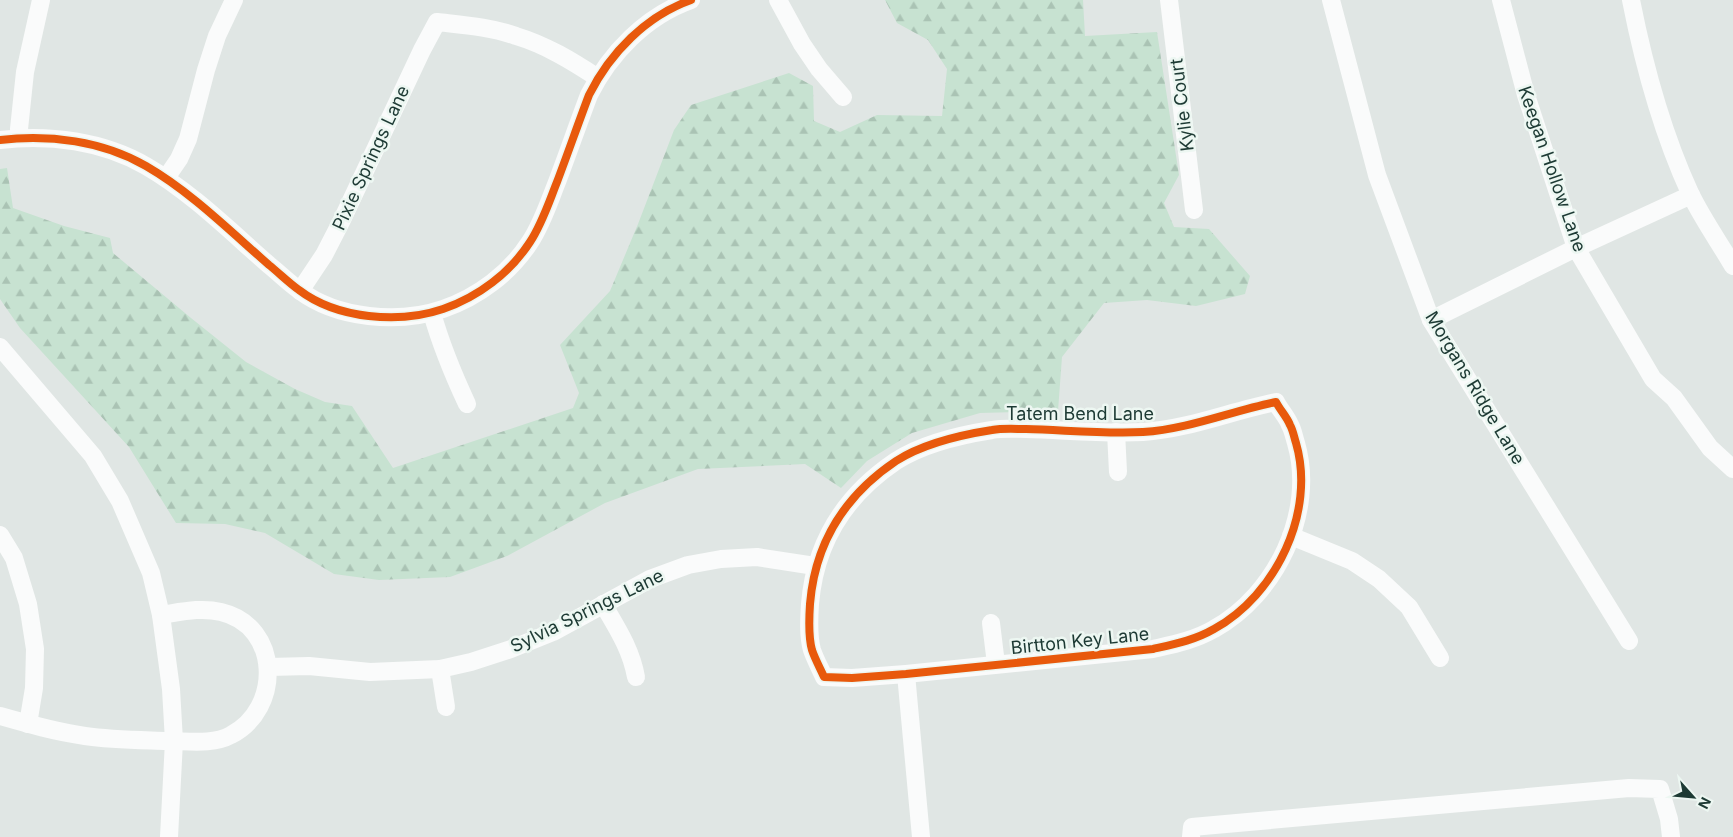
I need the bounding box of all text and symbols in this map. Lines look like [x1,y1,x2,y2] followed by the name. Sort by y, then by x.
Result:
[1165,57,1198,153] street label: Kylie Court
[328,82,413,233] street label: Pixie Springs Lane
[1514,83,1591,254] street label: Keegan Hollow Lane
[1421,307,1529,468] street label: Morgans Ridge Lane
[1006,403,1154,424] street label: Tatem Bend Lane
[507,564,667,657] street label: Sylvia Springs Lane
[1010,623,1150,658] street label: Birtton Key Lane
[1668,772,1718,822] north arrow
[1695,795,1715,812] text: N

